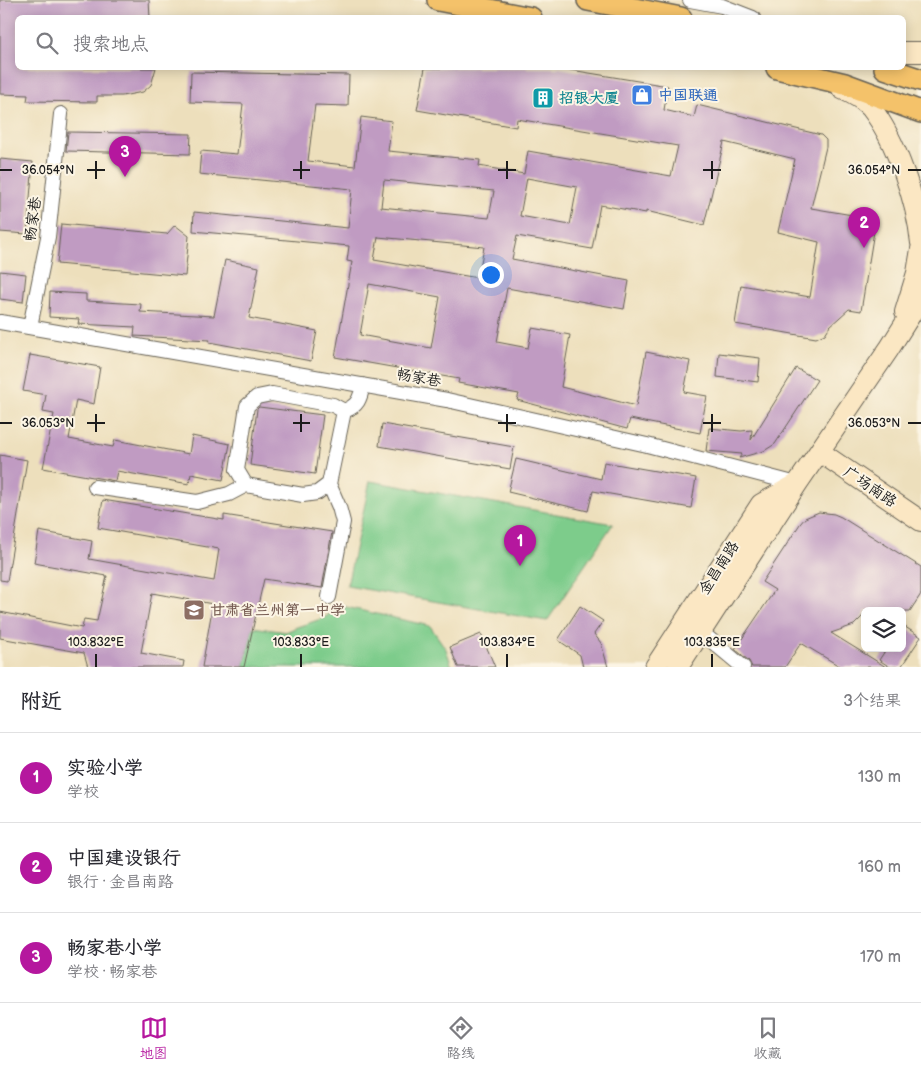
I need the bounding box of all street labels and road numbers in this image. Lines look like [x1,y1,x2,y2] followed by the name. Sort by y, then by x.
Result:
[20,195,46,243] street label: 畅家巷
[395,365,443,391] street label: 畅家巷
[840,462,900,512] street label: 广场南路
[695,538,743,598] street label: 金昌南路

